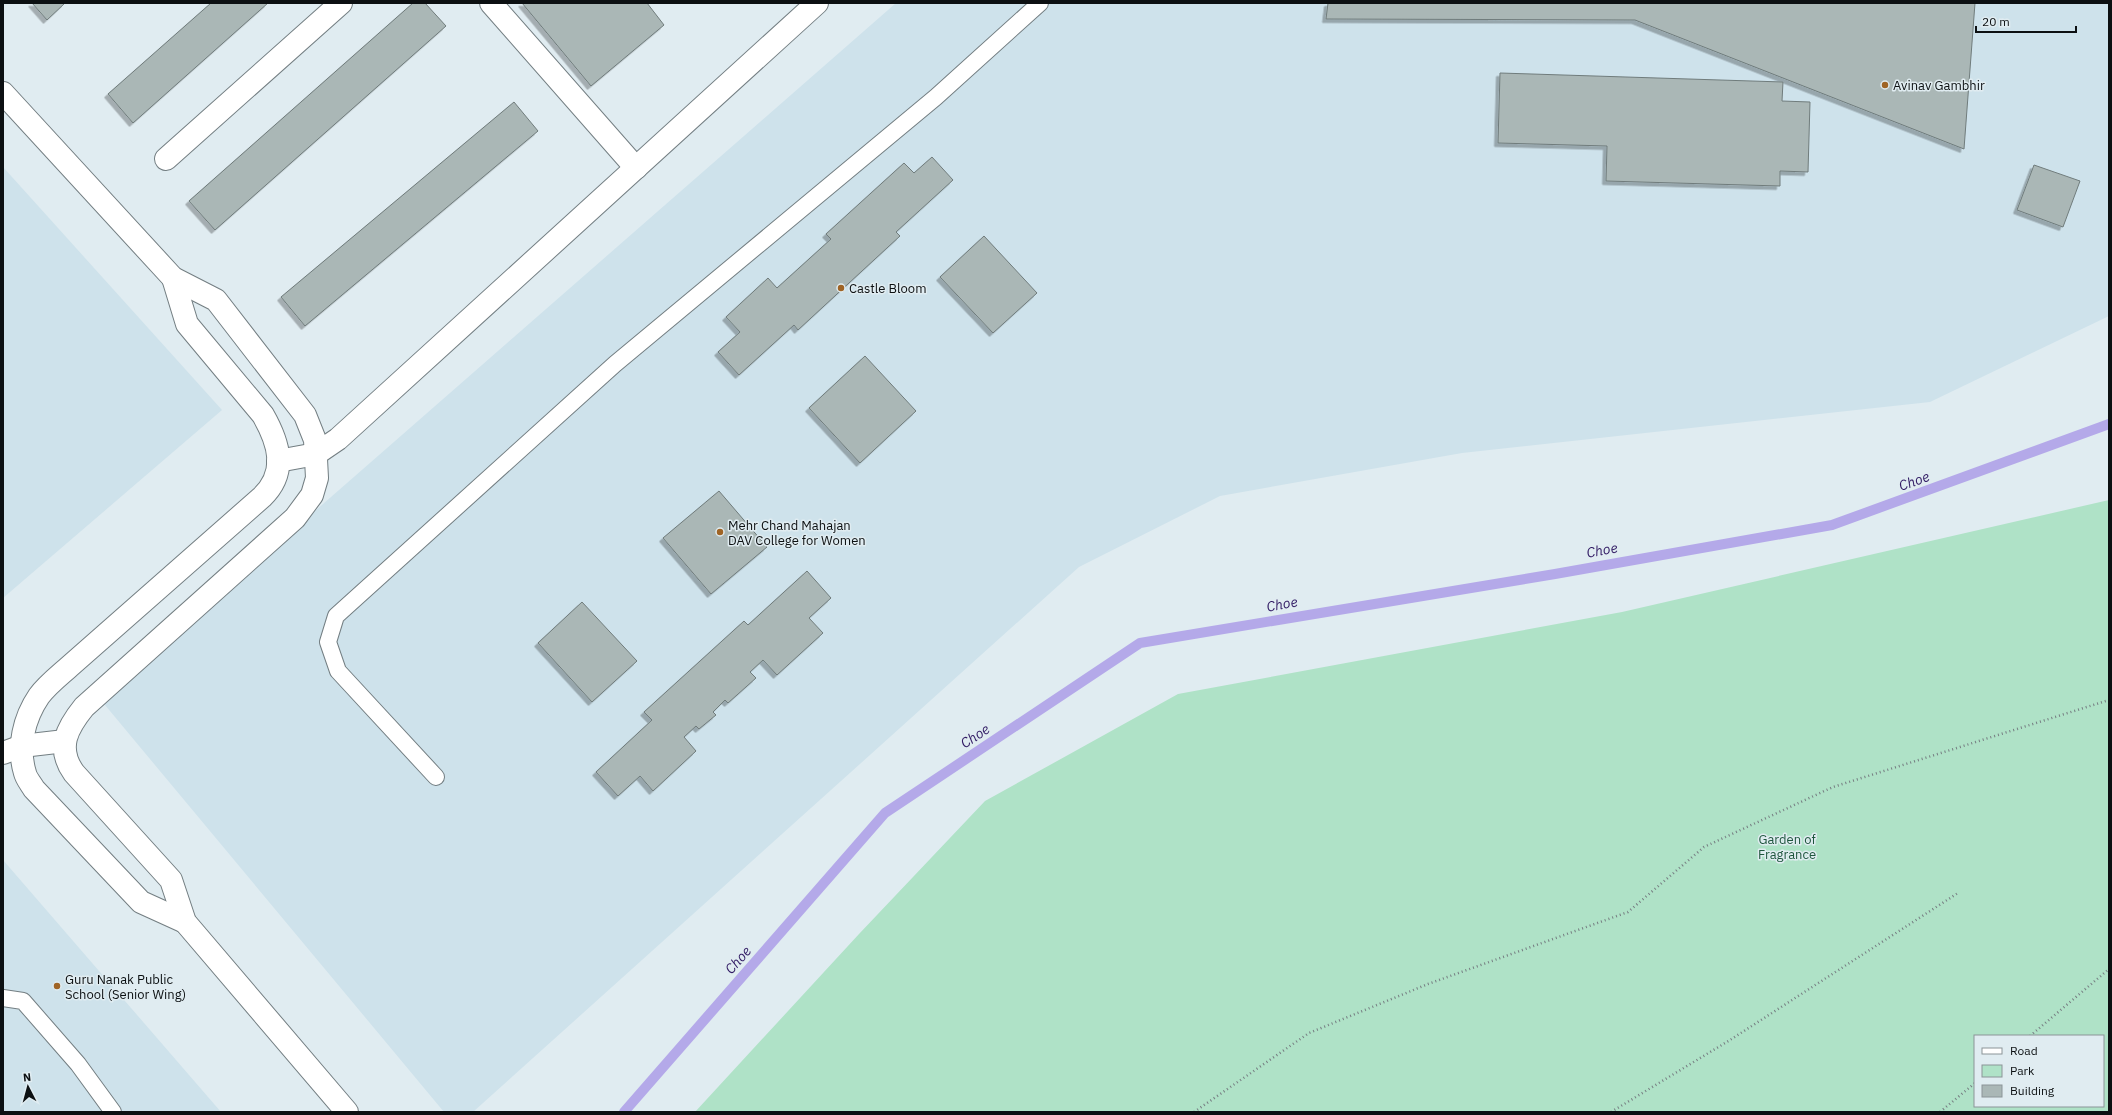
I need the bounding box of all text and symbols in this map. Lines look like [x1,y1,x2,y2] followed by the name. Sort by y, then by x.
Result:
[1976,8,2076,34] scale bar
[1982,14,2010,29] text: 20 m
[1893,77,1985,94] place label: Avinav Gambhir
[1880,80,1890,90] marker: Avinav Gambhir
[849,280,927,297] place label: Castle Bloom
[836,283,846,293] marker: Castle Bloom
[1896,467,1932,495] water label: Choe
[728,517,866,549] place label: Mehr Chand Mahajan DAV College for Women
[715,527,725,537] marker: Mehr Chand Mahajan DAV College for Women
[1585,538,1619,562] water label: Choe
[1265,592,1299,616] water label: Choe
[957,720,993,752] water label: Choe
[1758,831,1816,863] park label: Garden of Fragrance
[721,942,755,978] water label: Choe
[65,971,186,1003] place label: Guru Nanak Public School (Senior Wing)
[52,981,62,991] marker: Guru Nanak Public School (Senior Wing)
[1974,1035,2104,1107] legend
[2010,1043,2038,1058] text: Road
[2010,1063,2035,1078] text: Park
[8,1067,48,1107] north arrow
[22,1070,32,1084] text: N
[2010,1083,2055,1098] text: Building

